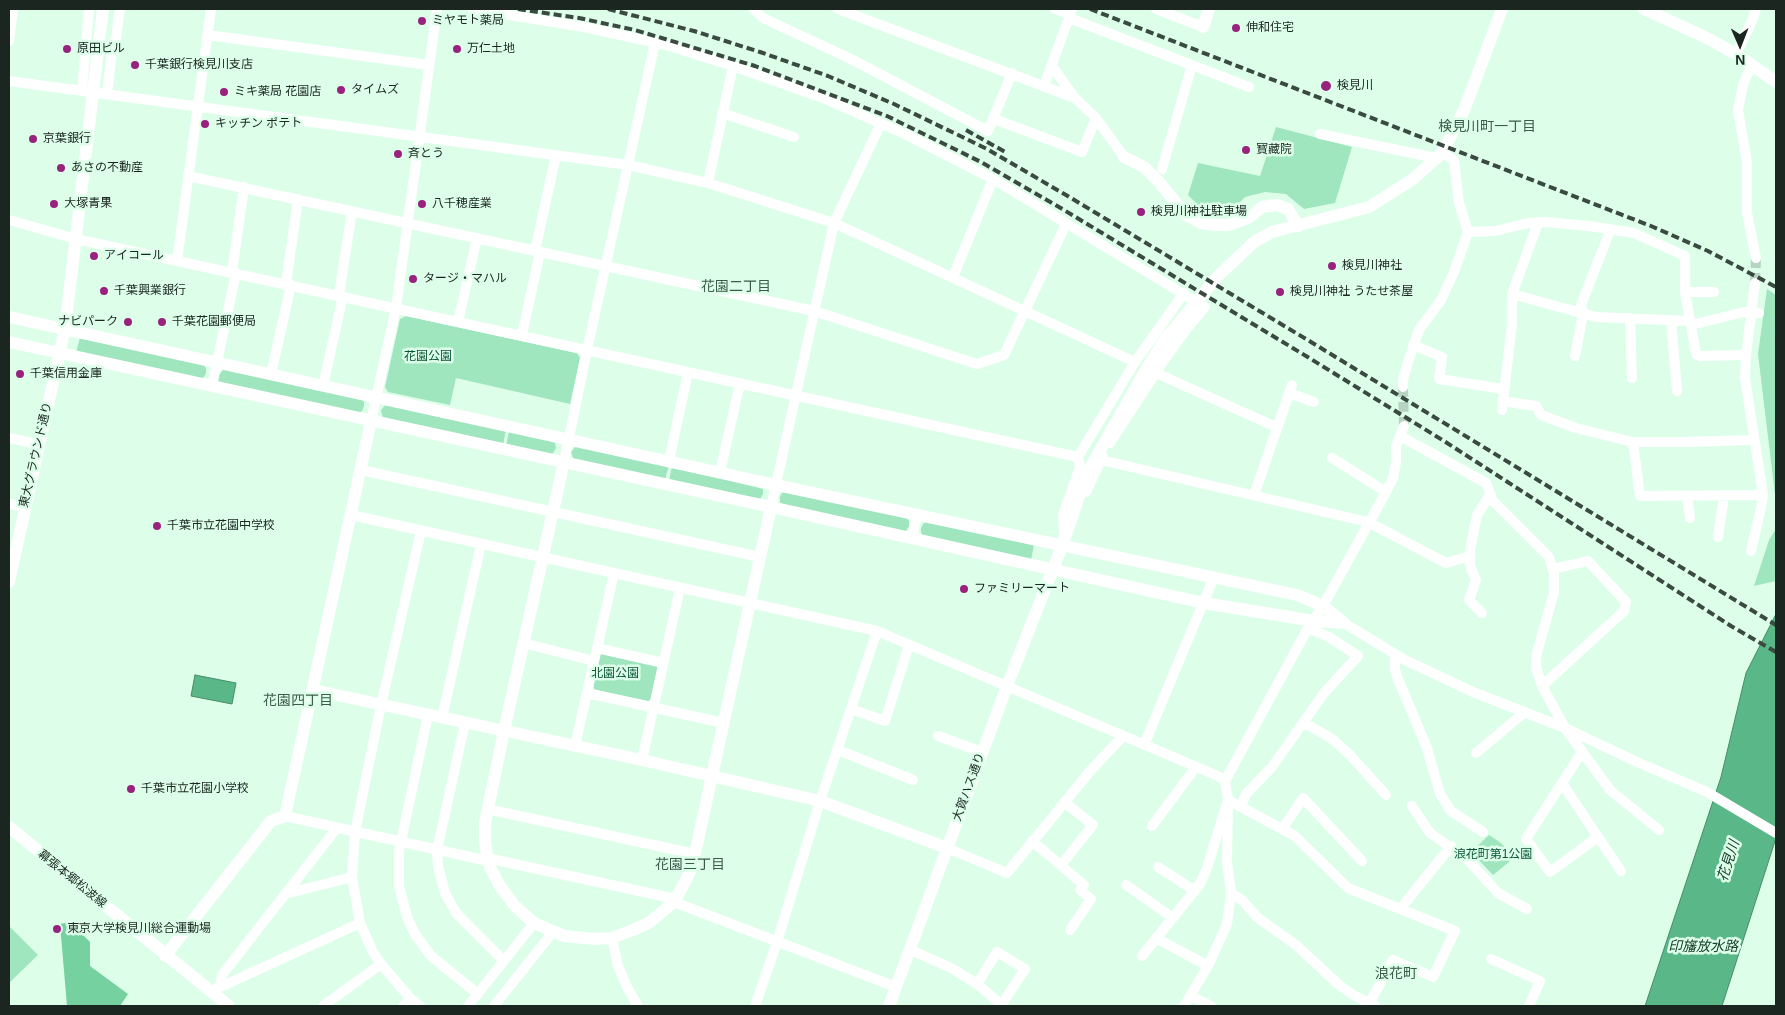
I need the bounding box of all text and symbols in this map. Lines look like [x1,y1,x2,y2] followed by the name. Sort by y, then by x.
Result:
[432,14,504,28] place label: ミヤモト薬局
[416,15,428,27] marker: ミヤモト薬局
[1715,20,1765,70] north arrow
[1246,21,1294,35] place label: 伸和住宅
[1230,22,1242,34] marker: 伸和住宅
[77,42,125,56] place label: 原田ビル
[467,42,515,56] place label: 万仁土地
[61,43,73,55] marker: 原田ビル
[451,43,463,55] marker: 万仁土地
[1735,52,1745,68] text: N
[145,58,253,72] place label: 千葉銀行検見川支店
[129,59,141,71] marker: 千葉銀行検見川支店
[1319,79,1333,93] marker: 検見川
[1337,79,1373,93] place label: 検見川
[351,83,399,97] place label: タイムズ
[335,84,347,96] marker: タイムズ
[234,85,321,99] place label: ミキ薬局 花園店
[218,86,230,98] marker: ミキ薬局 花園店
[215,117,302,131] place label: キッチン ポテト
[199,118,211,130] marker: キッチン ポテト
[1438,119,1536,135] district label: 検見川町一丁目
[43,132,91,146] place label: 京葉銀行
[27,133,39,145] marker: 京葉銀行
[1256,143,1292,157] place label: 寳藏院
[1240,144,1252,156] marker: 寳藏院
[408,147,444,161] place label: 斉とう
[392,148,404,160] marker: 斉とう
[71,161,143,175] place label: あさの不動産
[55,162,67,174] marker: あさの不動産
[64,197,112,211] place label: 大塚青果
[432,197,492,211] place label: 八千穂産業
[48,198,60,210] marker: 大塚青果
[416,198,428,210] marker: 八千穂産業
[1151,205,1247,219] place label: 検見川神社駐車場
[1135,206,1147,218] marker: 検見川神社駐車場
[104,249,164,263] place label: アイコール
[88,250,100,262] marker: アイコール
[1342,259,1402,273] place label: 検見川神社
[1326,260,1338,272] marker: 検見川神社
[423,272,507,286] place label: タージ・マハル
[407,273,419,285] marker: タージ・マハル
[701,279,771,295] district label: 花園二丁目
[114,284,186,298] place label: 千葉興業銀行
[98,285,110,297] marker: 千葉興業銀行
[1290,285,1413,299] place label: 検見川神社 うたせ茶屋
[1274,286,1286,298] marker: 検見川神社 うたせ茶屋
[58,315,118,329] place label: ナビパーク
[172,315,256,329] place label: 千葉花園郵便局
[122,316,134,328] marker: ナビパーク
[156,316,168,328] marker: 千葉花園郵便局
[404,350,452,364] park label: 花園公園
[30,367,102,381] place label: 千葉信用金庫
[14,368,26,380] marker: 千葉信用金庫
[17,401,55,509] street label: 東大グラウンド通り
[167,519,275,533] place label: 千葉市立花園中学校
[151,520,163,532] marker: 千葉市立花園中学校
[974,582,1070,596] place label: ファミリーマート
[958,583,970,595] marker: ファミリーマート
[591,667,639,681] park label: 北園公園
[263,693,333,709] district label: 花園四丁目
[950,751,988,823] street label: 大賀ハス通り
[141,782,249,796] place label: 千葉市立花園小学校
[125,783,137,795] marker: 千葉市立花園小学校
[1715,838,1743,884] water label: 花見川
[35,847,109,911] street label: 幕張本郷松波線
[1454,848,1532,862] park label: 浪花町第1公園
[655,857,725,873] district label: 花園三丁目
[67,922,211,936] place label: 東京大学検見川総合運動場
[51,923,63,935] marker: 東京大学検見川総合運動場
[1668,939,1738,955] water label: 印旛放水路
[1375,966,1417,982] district label: 浪花町

